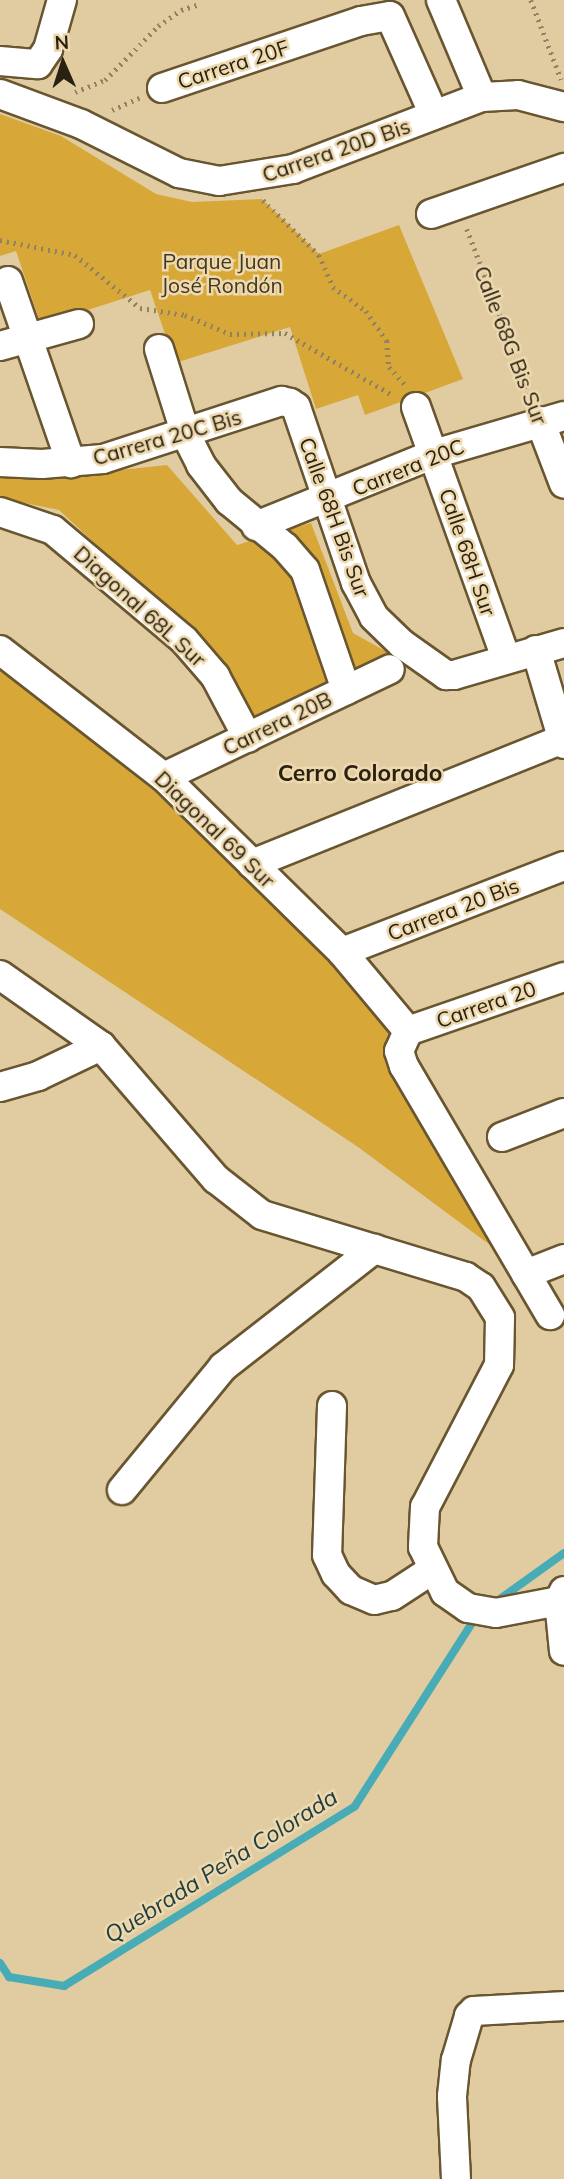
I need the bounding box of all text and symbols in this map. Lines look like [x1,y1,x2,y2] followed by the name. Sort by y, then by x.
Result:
[28,28,98,98] north arrow
[54,30,70,54] text: N
[174,34,292,94] street label: Carrera 20F
[259,113,413,187] street label: Carrera 20D Bis
[161,248,283,298] park label: Parque Juan José Rondón
[469,262,553,428] street label: Calle 68G Bis Sur
[90,404,244,470] street label: Carrera 20C Bis
[348,433,468,501] street label: Carrera 20C
[294,434,376,600] street label: Calle 68H Bis Sur
[434,485,502,619] street label: Calle 68H Sur
[69,540,211,672] street label: Diagonal 68L Sur
[218,686,336,760] street label: Carrera 20B
[278,759,442,787] district label: Cerro Colorado
[150,765,280,893] street label: Diagonal 69 Sur
[384,872,522,946] street label: Carrera 20 Bis
[433,975,539,1033] street label: Carrera 20
[99,1783,343,1949] water label: Quebrada Peña Colorada

